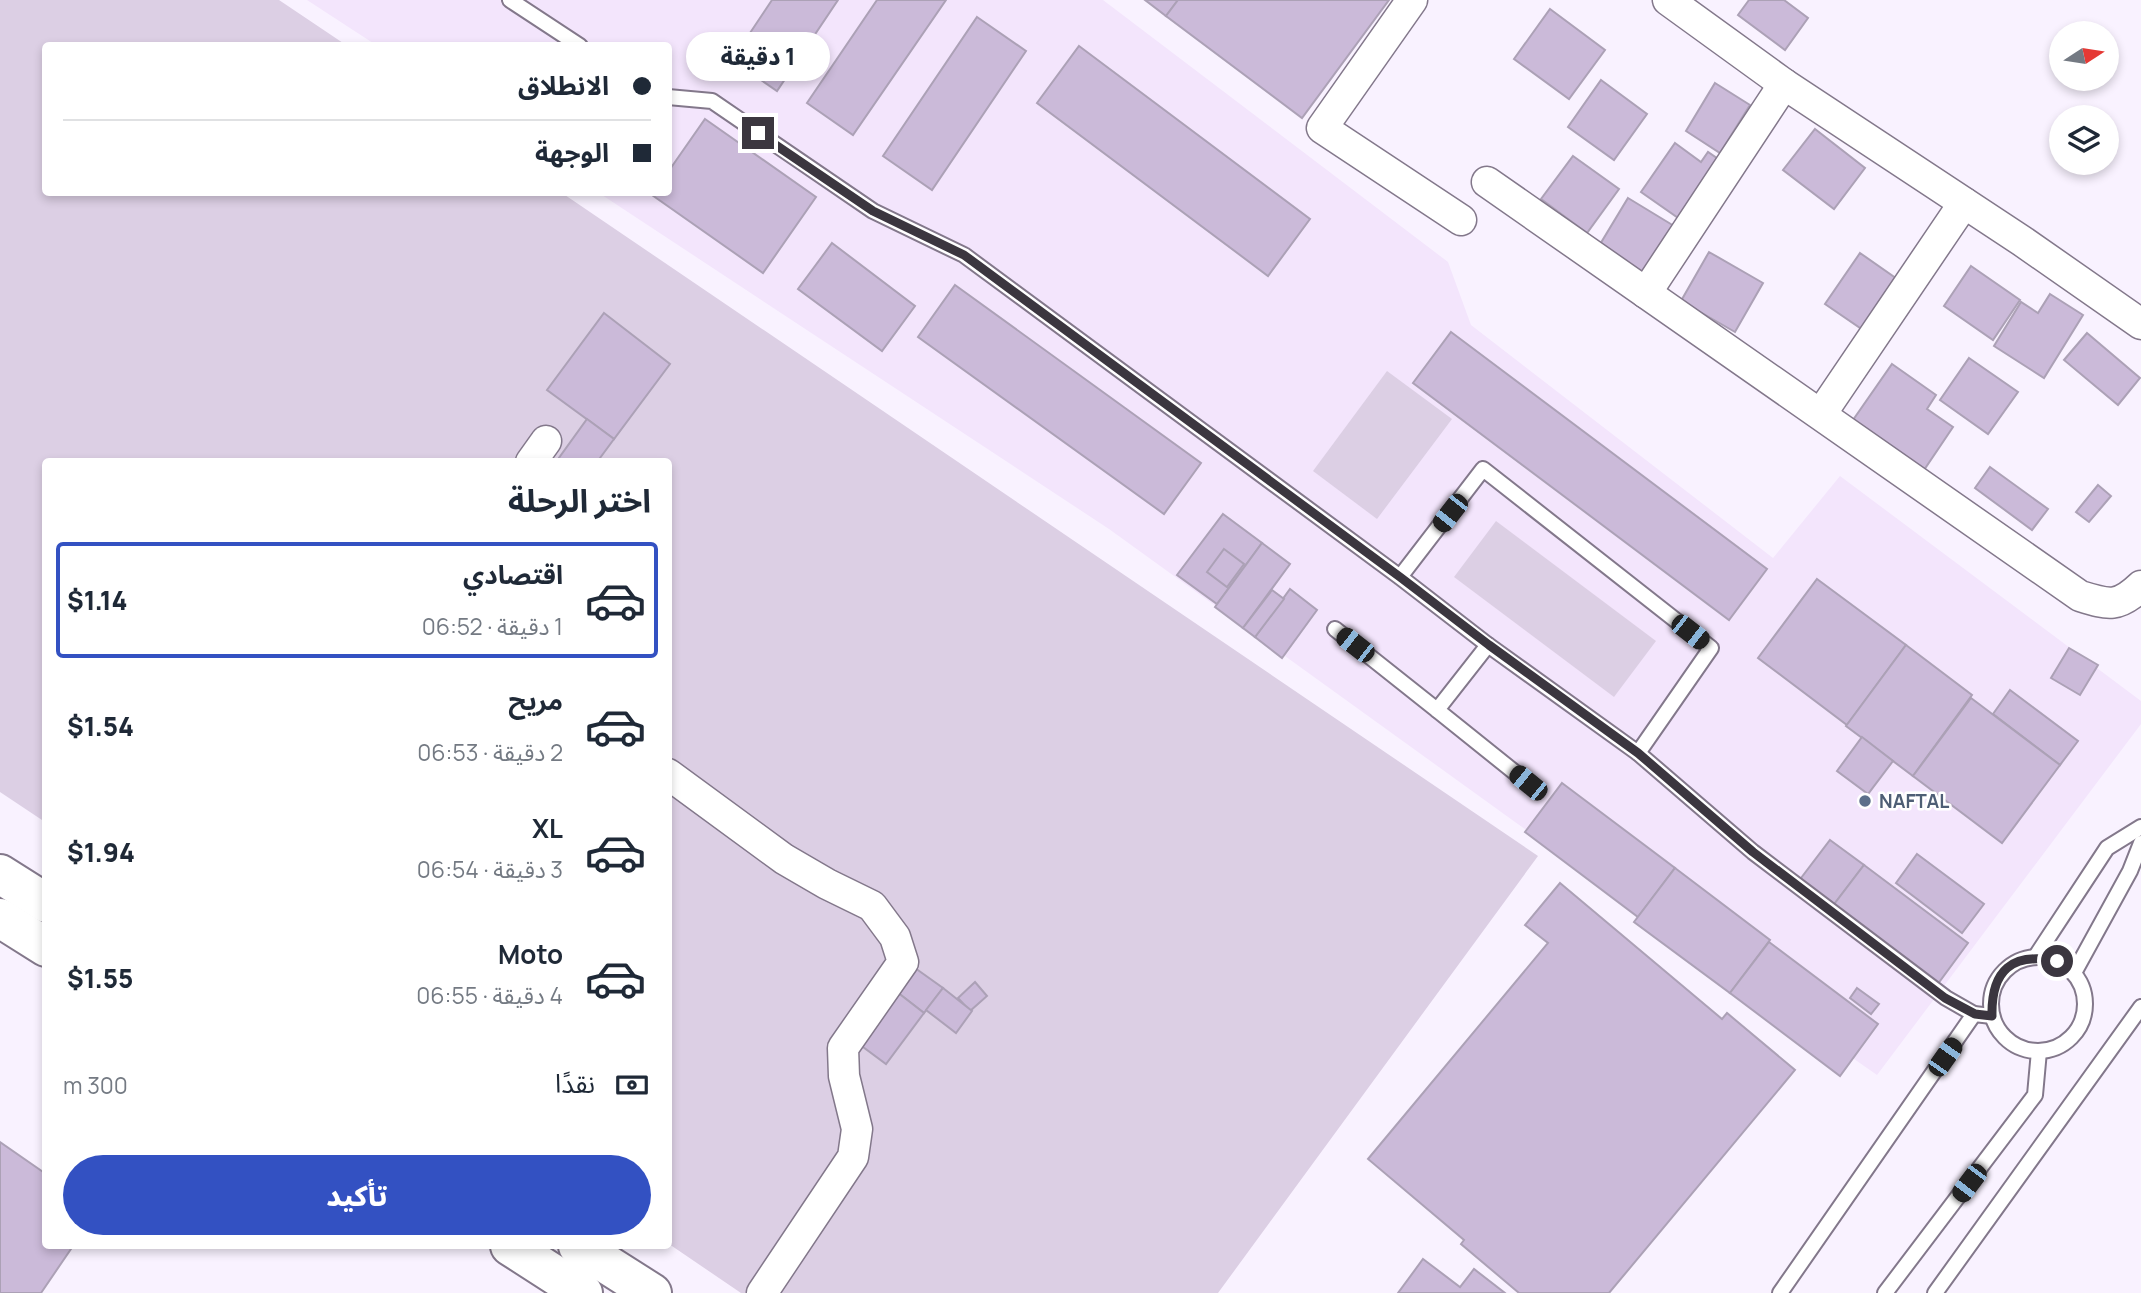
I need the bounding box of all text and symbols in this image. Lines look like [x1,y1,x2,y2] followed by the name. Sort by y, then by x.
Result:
[2049,21,2119,91] north arrow
[2049,21,2119,175] map controls
[686,32,830,80] callout: 1 دقيقة
[720,40,796,72] text: 1 دقيقة
[518,67,609,103] text: الانطلاق
[2049,105,2119,175] button: layers
[742,117,774,149] route end
[535,134,609,170] text: الوجهة
[508,478,651,522] text: اختر الرحلة
[1429,490,1472,536] car
[463,556,563,592] text: اقتصادي
[584,569,647,632] icon: car
[67,582,127,618] text: $1.14
[422,610,563,642] text: 1 دقيقة · 06:52
[1667,611,1714,653] car
[1332,624,1379,666] car
[508,682,563,718] text: مريح
[584,695,647,758] icon: car
[67,708,134,744] text: $1.54
[417,736,563,768] text: 2 دقيقة · 06:53
[1506,762,1551,804] car
[1879,788,1949,814] place label: NAFTAL
[1857,793,1873,809] marker: NAFTAL
[532,810,563,846] text: XL
[584,821,647,884] icon: car
[67,834,135,870] text: $1.94
[417,853,563,885] text: 3 دقيقة · 06:54
[498,936,563,972] text: Moto
[2041,945,2073,977] route start
[584,947,647,1010] icon: car
[67,960,133,996] text: $1.55
[416,979,563,1011] text: 4 دقيقة · 06:55
[1925,1034,1966,1080] car
[555,1065,595,1101] text: نقدًا
[613,1066,651,1104] icon: cash
[63,1069,128,1101] text: 300 m
[63,1155,651,1235] button: تأكيد
[1948,1160,1991,1206] car

